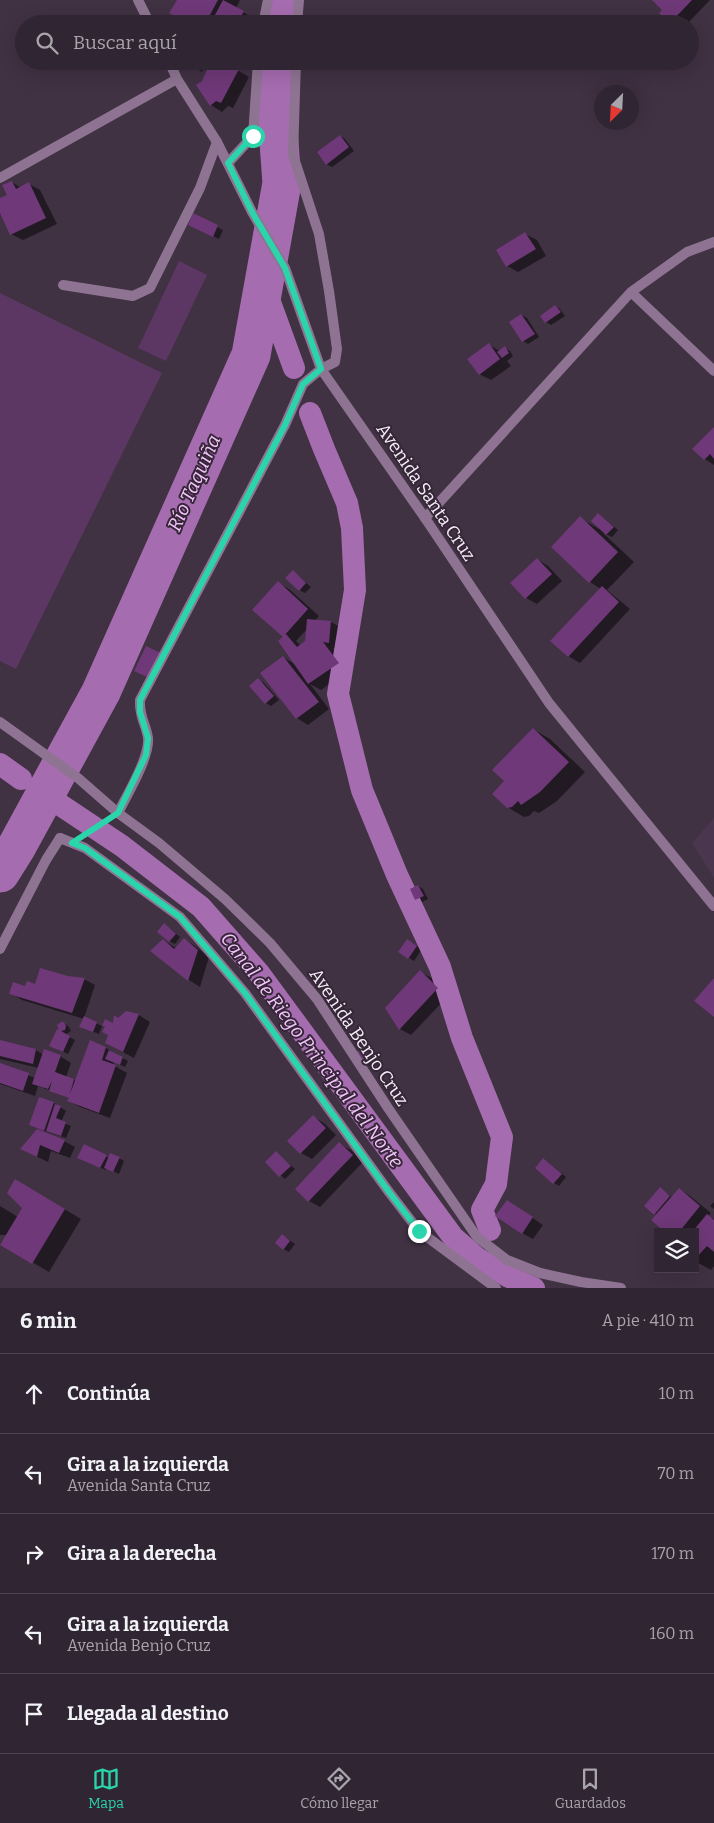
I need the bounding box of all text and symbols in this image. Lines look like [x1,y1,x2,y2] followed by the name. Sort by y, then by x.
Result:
[15,15,699,70] search box
[33,29,61,57] icon: search
[73,31,177,54] text: Buscar aquí
[594,85,639,130] north arrow
[242,125,265,148] route start
[372,419,480,565] street label: Avenida Santa Cruz
[163,431,225,535] water label: Río Taquiña
[216,928,408,1173] water label: Canal de Riego Principal del Norte
[305,964,413,1110] street label: Avenida Benjo Cruz
[408,1220,431,1243] route end
[654,1228,699,1273] map controls
[654,1228,699,1273] button: layers
[20,1308,76,1334] text: 6 min
[602,1311,694,1330] text: A pie · 410 m
[20,1380,48,1408] icon: ahead
[67,1382,150,1405] text: Continúa
[659,1384,694,1403] text: 10 m
[67,1453,229,1476] text: Gira a la izquierda
[20,1460,48,1488] icon: left
[658,1464,694,1483] text: 70 m
[67,1476,211,1495] text: Avenida Santa Cruz
[20,1540,48,1568] icon: right
[67,1542,216,1565] text: Gira a la derecha
[651,1544,694,1563] text: 170 m
[67,1613,229,1636] text: Gira a la izquierda
[20,1620,48,1648] icon: left
[649,1624,694,1643] text: 160 m
[67,1636,211,1655] text: Avenida Benjo Cruz
[20,1700,48,1728] icon: arrive
[67,1702,229,1725] text: Llegada al destino
[88,1765,124,1812] tab: Mapa
[300,1765,378,1812] tab: Cómo llegar
[555,1765,626,1812] tab: Guardados

